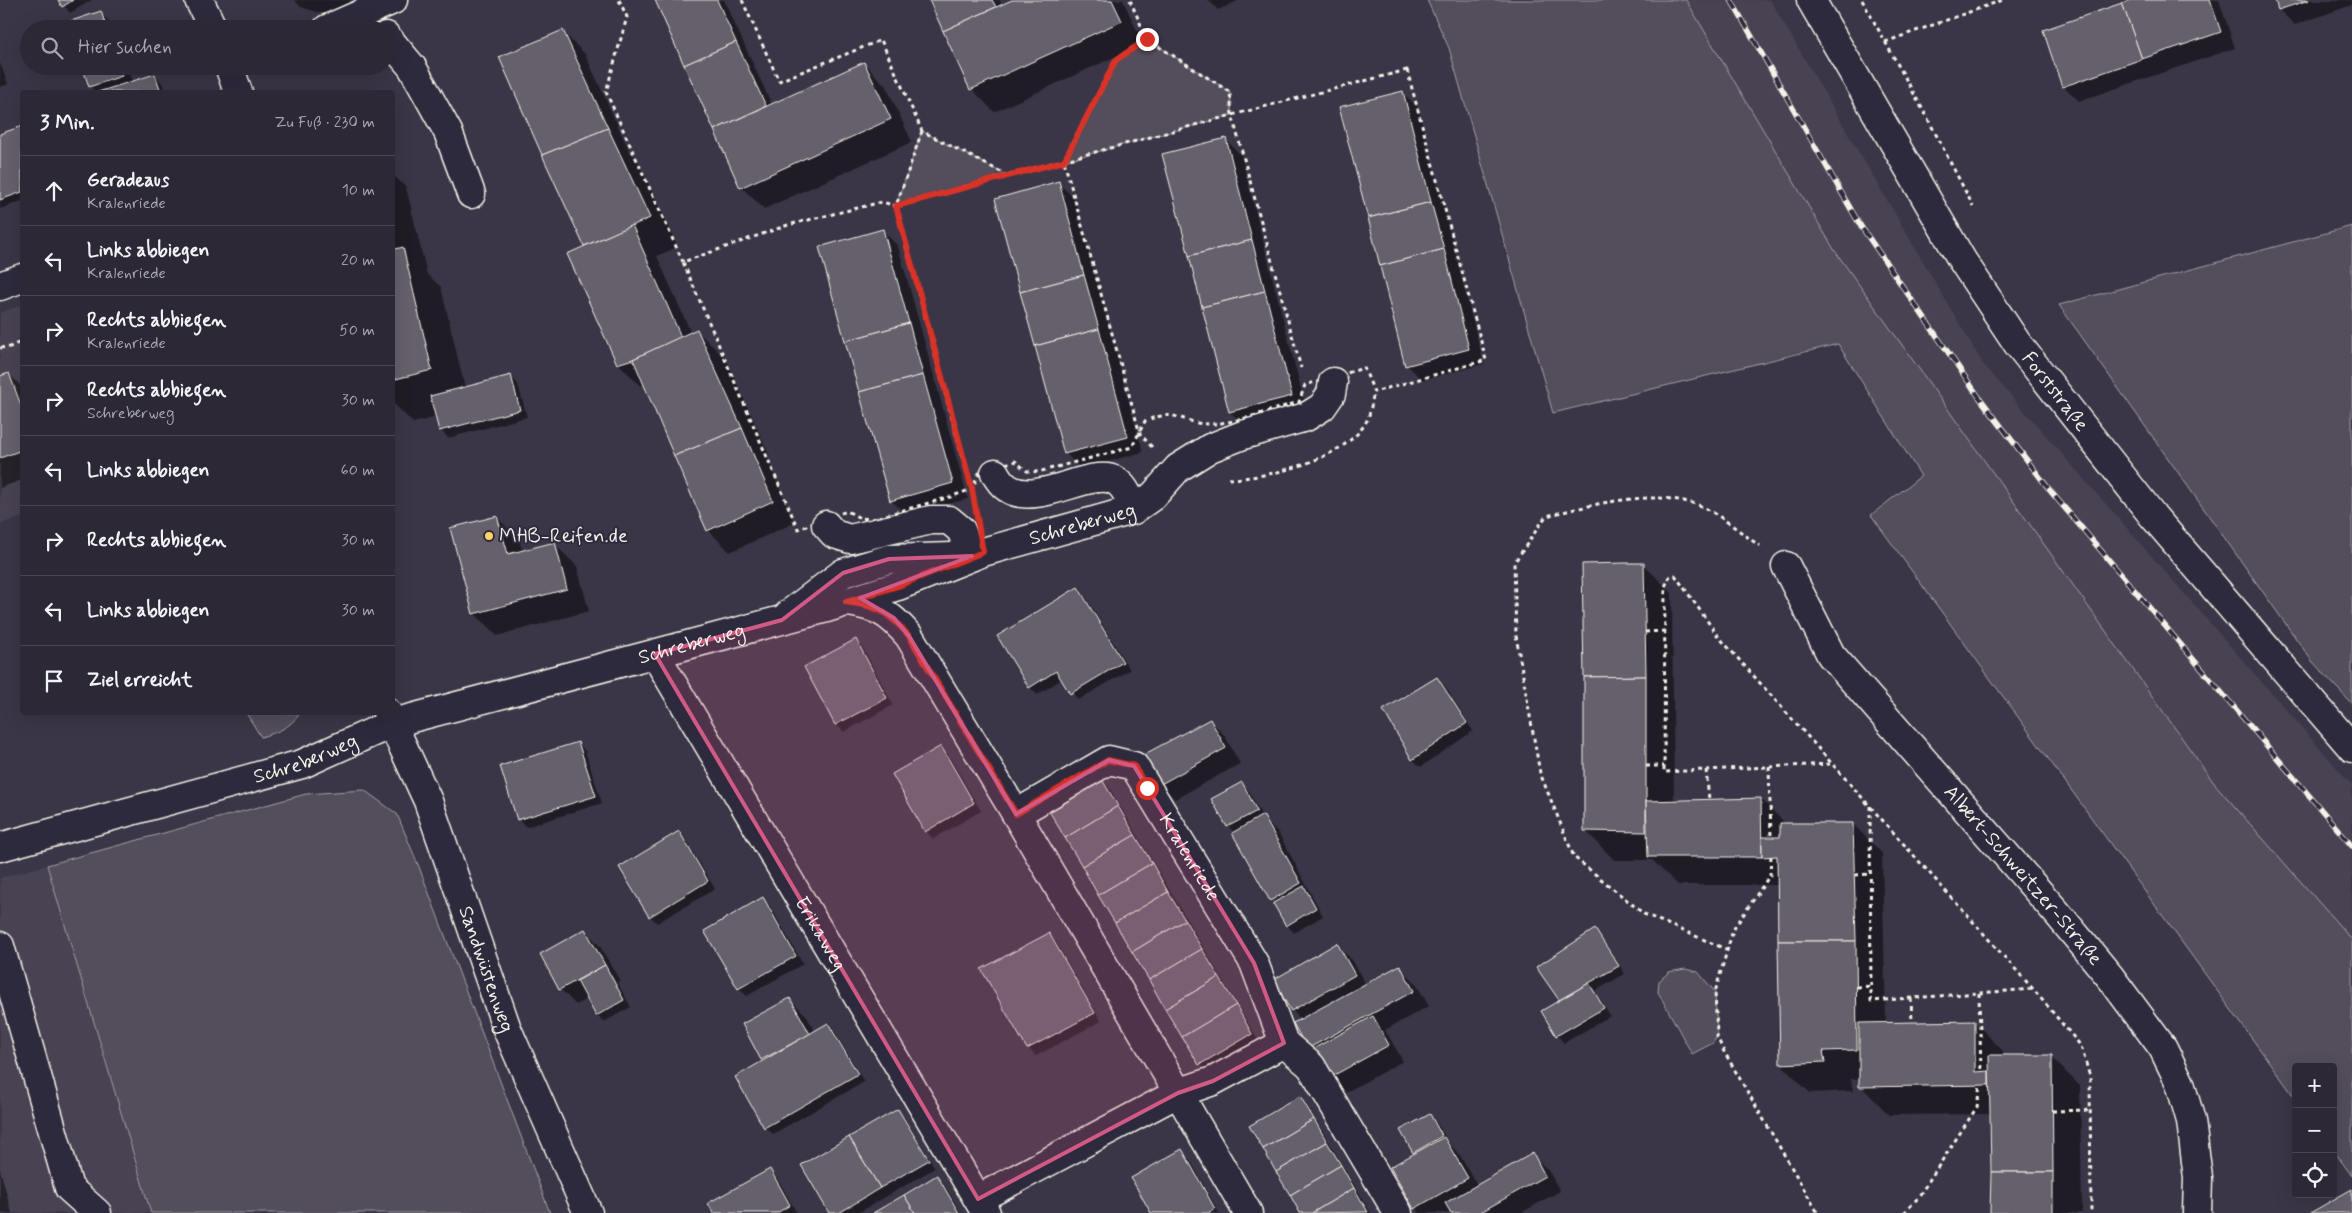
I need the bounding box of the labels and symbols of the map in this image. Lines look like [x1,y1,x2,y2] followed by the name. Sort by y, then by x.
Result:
[1136,28,1159,51] route end
[2015,346,2095,437] street label: Forststraße
[1026,496,1139,552] street label: Schreberweg
[499,523,628,550] place label: MHB-Reifen.de
[483,530,495,542] marker: MHB-Reifen.de
[635,617,748,671] street label: Schreberweg
[250,727,362,790] street label: Schreberweg
[1136,777,1159,800] route start
[1938,779,2109,971] street label: Albert-Schweitzer-Straße
[1152,808,1227,906] street label: Kralenriede
[788,892,853,976] street label: Erikaweg
[452,902,521,1036] street label: Sandwüstenweg

